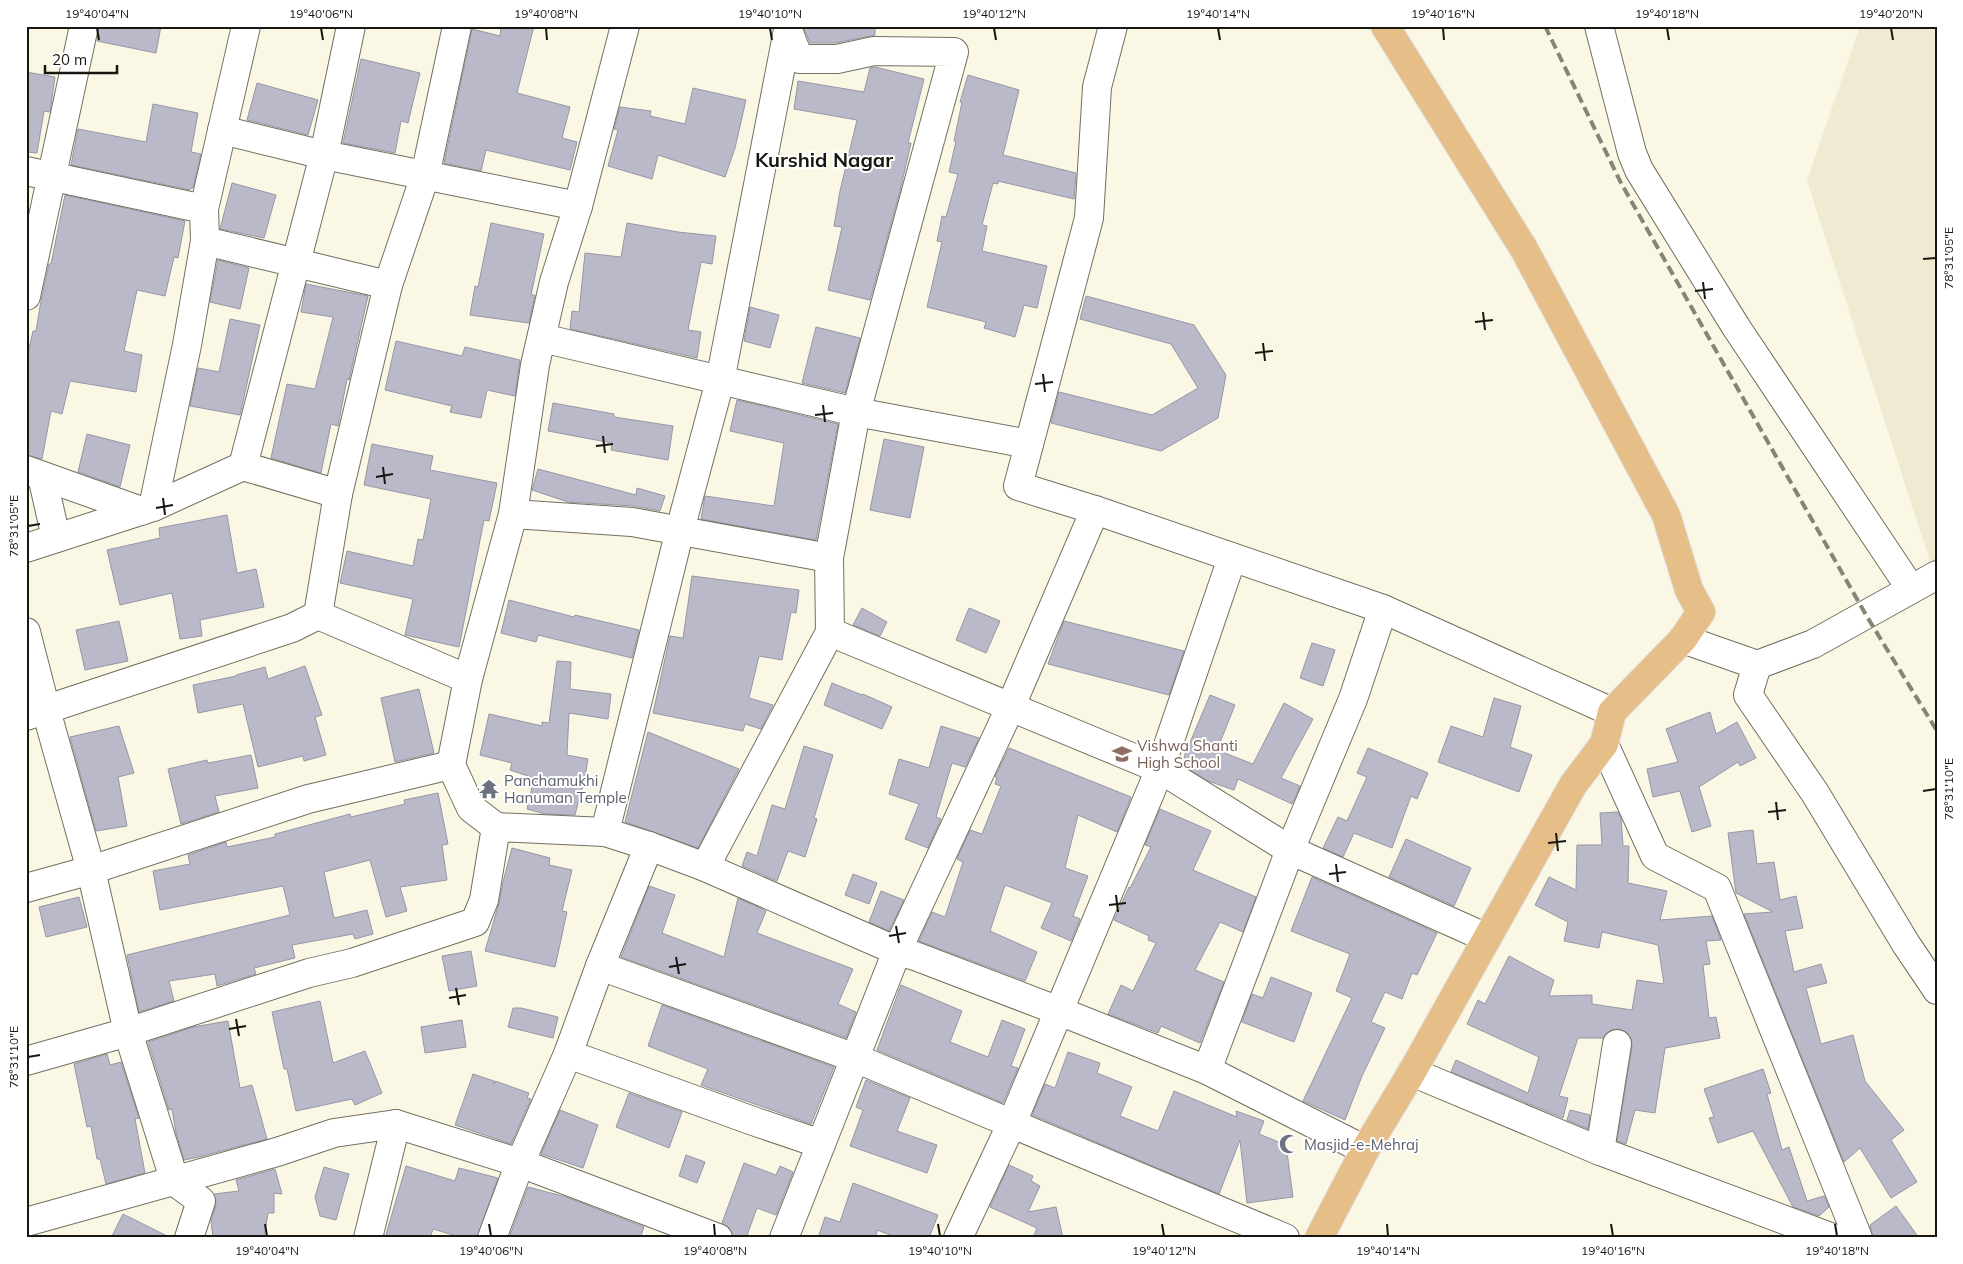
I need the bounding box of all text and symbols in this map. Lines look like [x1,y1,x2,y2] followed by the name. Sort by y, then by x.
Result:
[65,6,129,21] text: 19°40'04"N
[289,6,353,21] text: 19°40'06"N
[514,6,578,21] text: 19°40'08"N
[738,6,802,21] text: 19°40'10"N
[962,6,1026,21] text: 19°40'12"N
[1186,6,1250,21] text: 19°40'14"N
[1411,6,1475,21] text: 19°40'16"N
[1635,6,1699,21] text: 19°40'18"N
[1859,6,1923,21] text: 19°40'20"N
[45,42,118,74] scale bar
[52,50,87,69] text: 20 m
[755,147,893,172] district label: Kurshid Nagar
[1941,227,1956,289] text: 78°31'05"E
[6,495,21,557] text: 78°31'05"E
[1137,736,1238,772] place label: Vishwa Shanti High School
[1111,743,1133,765] school or university icon: Vishwa Shanti High School
[1941,758,1956,820] text: 78°31'10"E
[504,771,627,807] place label: Panchamukhi Hanuman Temple
[478,778,500,800] temple icon: Panchamukhi Hanuman Temple
[6,1026,21,1088] text: 78°31'10"E
[1278,1133,1300,1155] mosque icon: Masjid-e-Mehraj
[1304,1135,1419,1154] place label: Masjid-e-Mehraj
[235,1243,299,1258] text: 19°40'04"N
[459,1243,523,1258] text: 19°40'06"N
[683,1243,747,1258] text: 19°40'08"N
[908,1243,972,1258] text: 19°40'10"N
[1132,1243,1196,1258] text: 19°40'12"N
[1356,1243,1420,1258] text: 19°40'14"N
[1581,1243,1645,1258] text: 19°40'16"N
[1805,1243,1869,1258] text: 19°40'18"N

